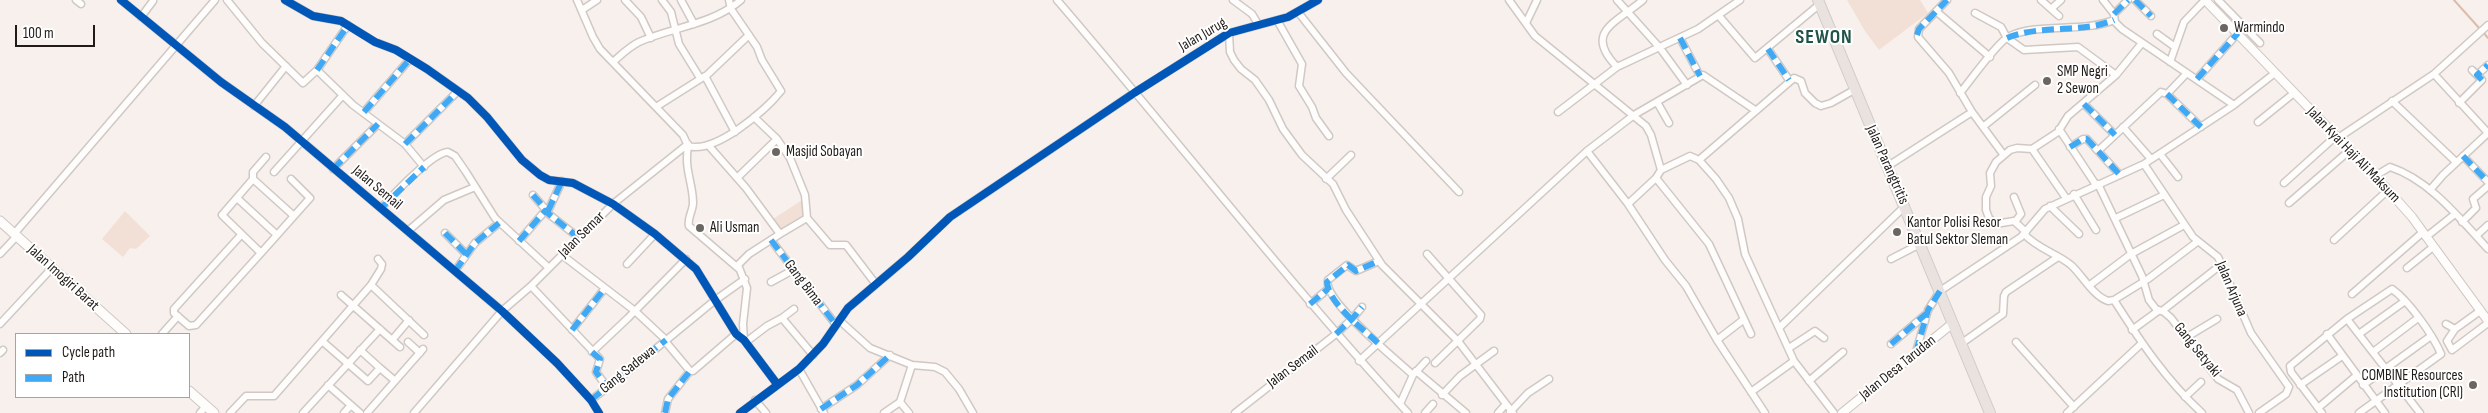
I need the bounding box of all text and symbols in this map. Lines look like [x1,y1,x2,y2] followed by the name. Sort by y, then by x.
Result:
[1176,14,1230,56] street label: Jalan Jurug
[18,15,98,47] scale bar
[2234,19,2285,37] place label: Warmindo
[2218,22,2230,34] marker: Warmindo
[23,24,54,43] text: 100 m
[1795,26,1853,50] district label: SEWON
[2057,63,2108,98] place label: SMP Negri 2 Sewon
[2041,75,2053,87] marker: SMP Negri 2 Sewon
[2302,103,2404,207] street label: Jalan Kyai Haji Ali Maksum
[1862,123,1912,207] street label: Jalan Parangtritis
[786,143,862,161] place label: Masjid Sobayan
[770,146,782,158] marker: Masjid Sobayan
[348,162,406,214] street label: Jalan Semail
[555,208,609,262] street label: Jalan Semar
[1907,214,2008,249] place label: Kantor Polisi Resor Batul Sektor Sleman
[710,219,760,237] place label: Ali Usman
[694,222,706,234] marker: Ali Usman
[1891,226,1903,238] marker: Kantor Polisi Resor Batul Sektor Sleman
[23,241,103,315] street label: Jalan Imogiri Barat
[780,256,826,310] street label: Gang Bima
[2211,259,2251,319] street label: Jalan Arjuna
[2170,319,2224,381] street label: Gang Setyaki
[1856,332,1940,404] street label: Jalan Desa Tarudan
[15,333,190,398] legend
[597,342,659,398] street label: Gang Sadewa
[1264,342,1322,392] street label: Jalan Semail
[62,343,115,362] text: Cycle path
[2362,367,2463,402] place label: COMBINE Resources Institution (CRI)
[62,368,85,387] text: Path
[2467,379,2479,391] marker: COMBINE Resources Institution (CRI)

